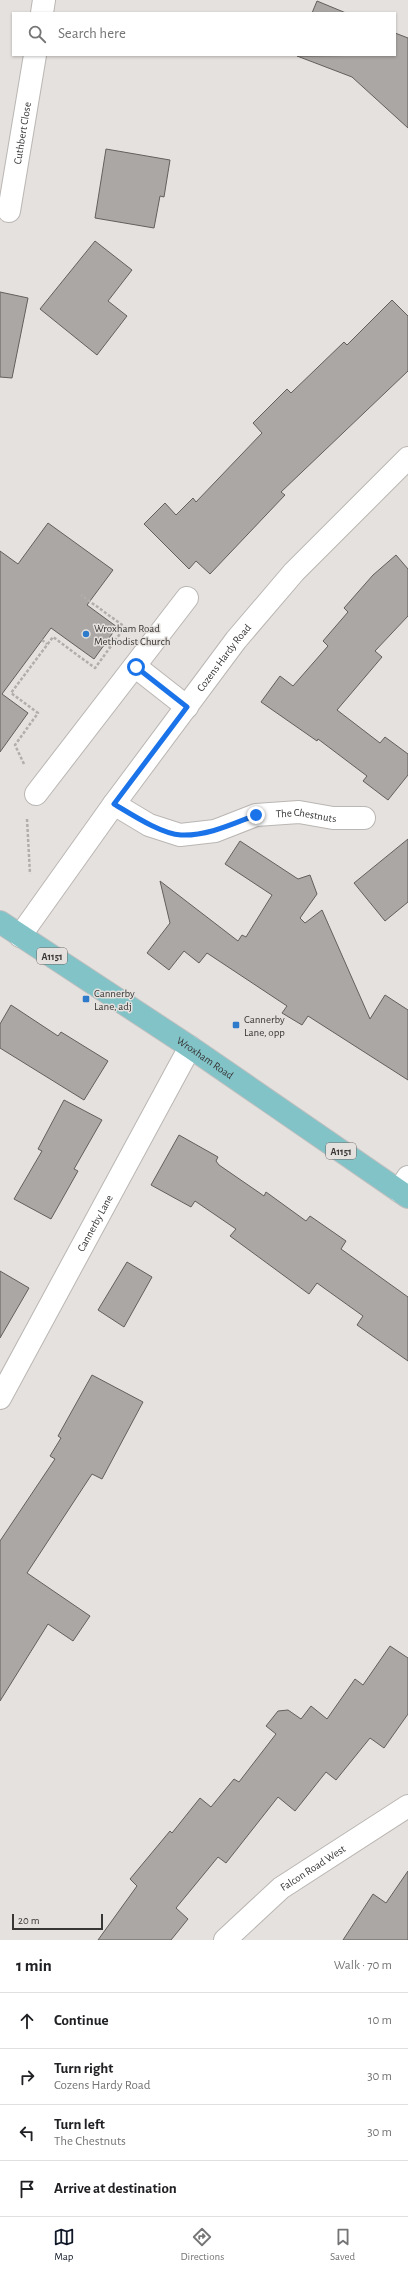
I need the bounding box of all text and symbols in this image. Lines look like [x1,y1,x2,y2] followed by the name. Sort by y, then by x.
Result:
[12,12,396,56] search box
[26,23,48,45] icon: search
[58,26,126,41] text: Search here
[12,101,33,165] street label: Cuthbert Close
[195,622,253,694] street label: Cozens Hardy Road
[94,623,170,647] place label: Wroxham Road Methodist Church
[81,629,91,639] marker: Wroxham Road Methodist Church
[127,658,145,676] route start
[247,806,265,824] route end
[275,807,336,824] street label: The Chestnuts
[37,948,67,964] road number: A1151
[94,988,135,1012] place label: Cannerby Lane, adj
[81,994,91,1004] marker: Cannerby Lane, adj
[244,1014,285,1038] place label: Cannerby Lane, opp
[231,1020,241,1030] marker: Cannerby Lane, opp
[175,1035,236,1081] street label: Wroxham Road
[326,1143,356,1159] road number: A1151
[75,1193,115,1254] street label: Cannerby Lane
[278,1843,348,1893] street label: Falcon Road West
[12,1912,103,1931] scale bar
[18,1915,39,1926] text: 20 m
[16,1957,52,1974] text: 1 min
[334,1959,392,1972] text: Walk · 70 m
[16,2010,38,2032] icon: ahead
[54,2013,109,2028] text: Continue
[368,2014,392,2027] text: 10 m
[54,2061,113,2076] text: Turn right
[16,2066,38,2088] icon: right
[367,2070,392,2083] text: 30 m
[54,2079,151,2092] text: Cozens Hardy Road
[54,2117,105,2132] text: Turn left
[16,2122,38,2144] icon: left
[367,2126,392,2139] text: 30 m
[54,2135,126,2148] text: The Chestnuts
[16,2178,38,2200] icon: arrive
[54,2181,177,2196] text: Arrive at destination
[53,2226,75,2263] tab: Map
[180,2226,224,2263] tab: Directions
[330,2226,355,2263] tab: Saved

